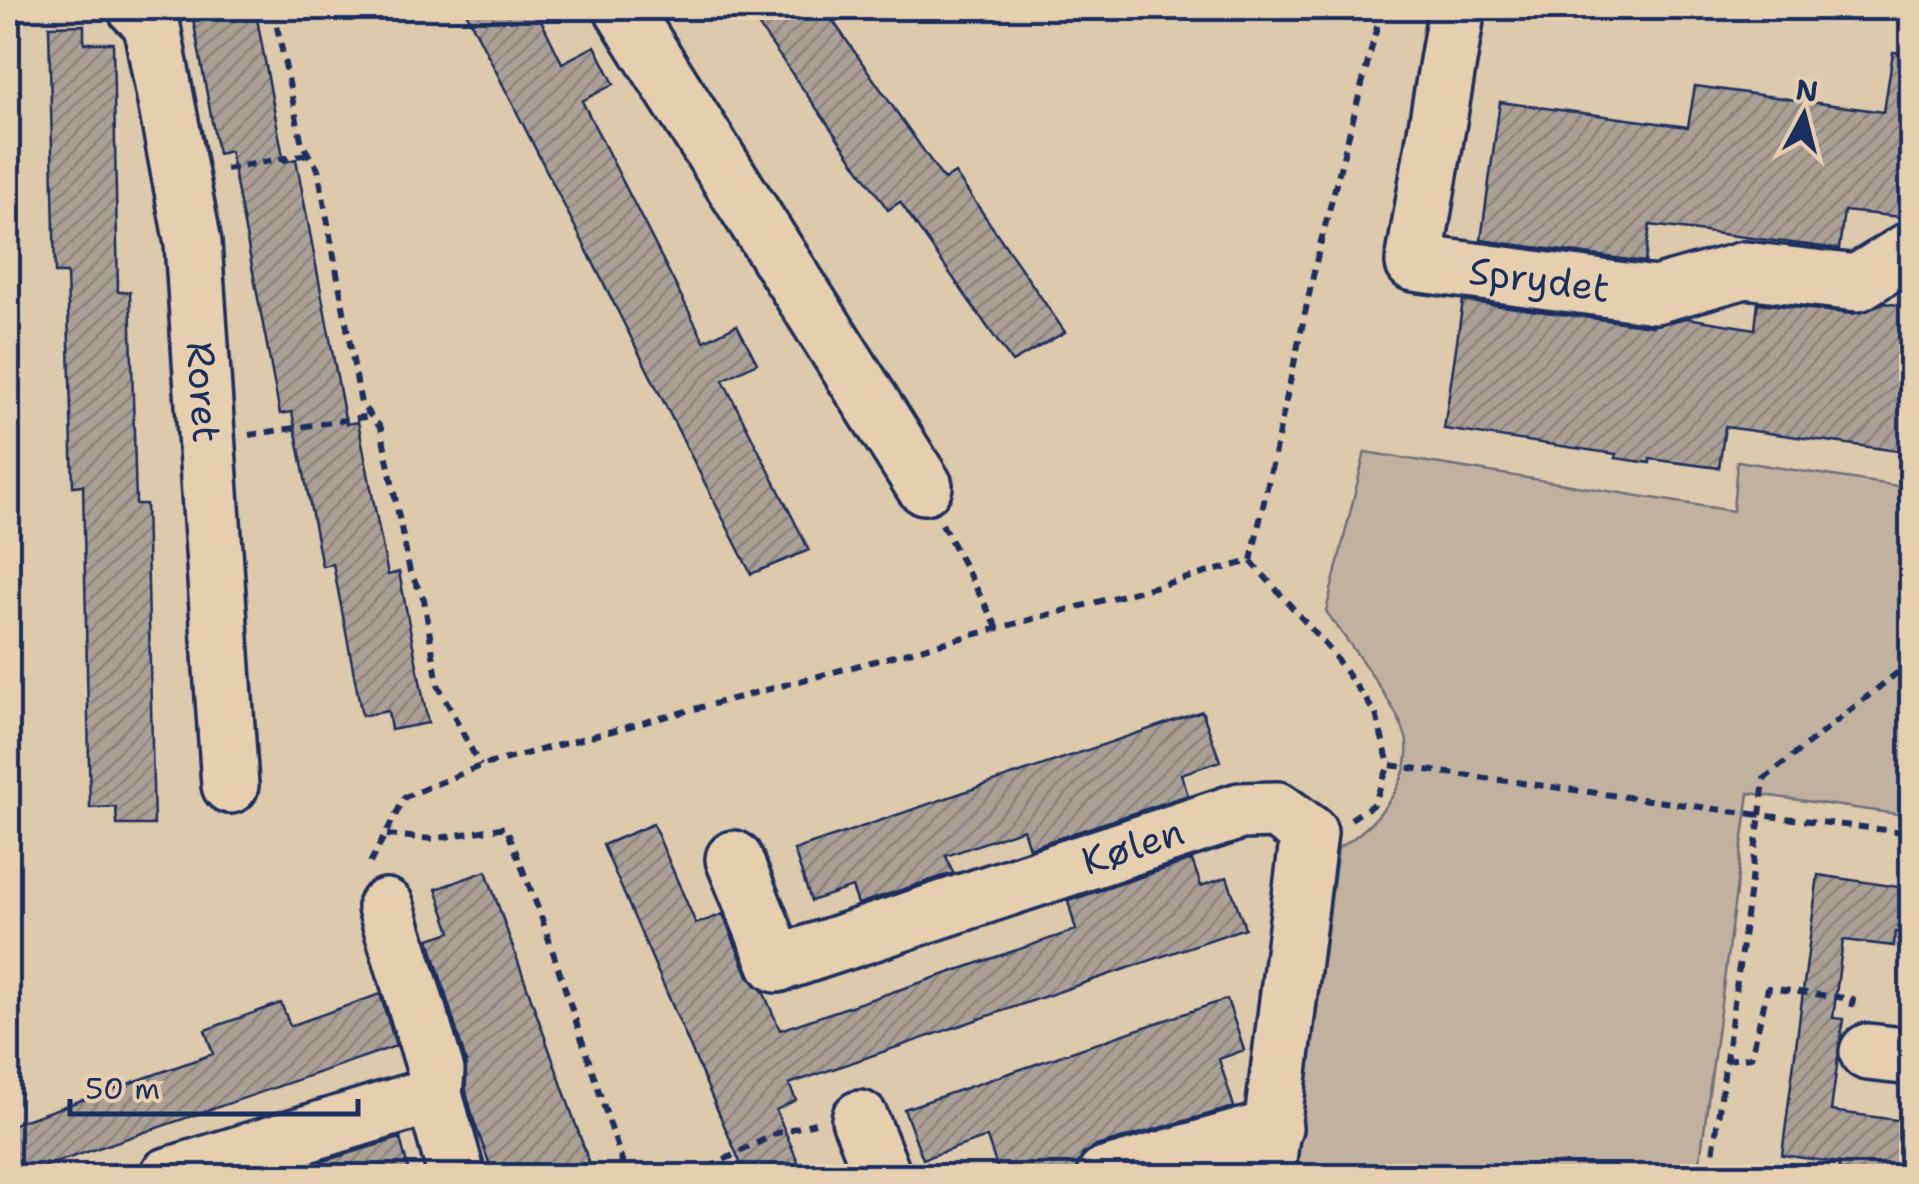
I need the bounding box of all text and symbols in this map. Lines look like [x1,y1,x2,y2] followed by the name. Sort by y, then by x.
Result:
[1754,65,1854,165] north arrow
[1794,70,1820,110] text: N
[1466,245,1613,314] street label: Sprydet
[175,340,233,444] street label: Roret
[1075,805,1190,887] street label: Kølen
[70,1054,358,1116] scale bar
[85,1068,160,1109] text: 50 m

